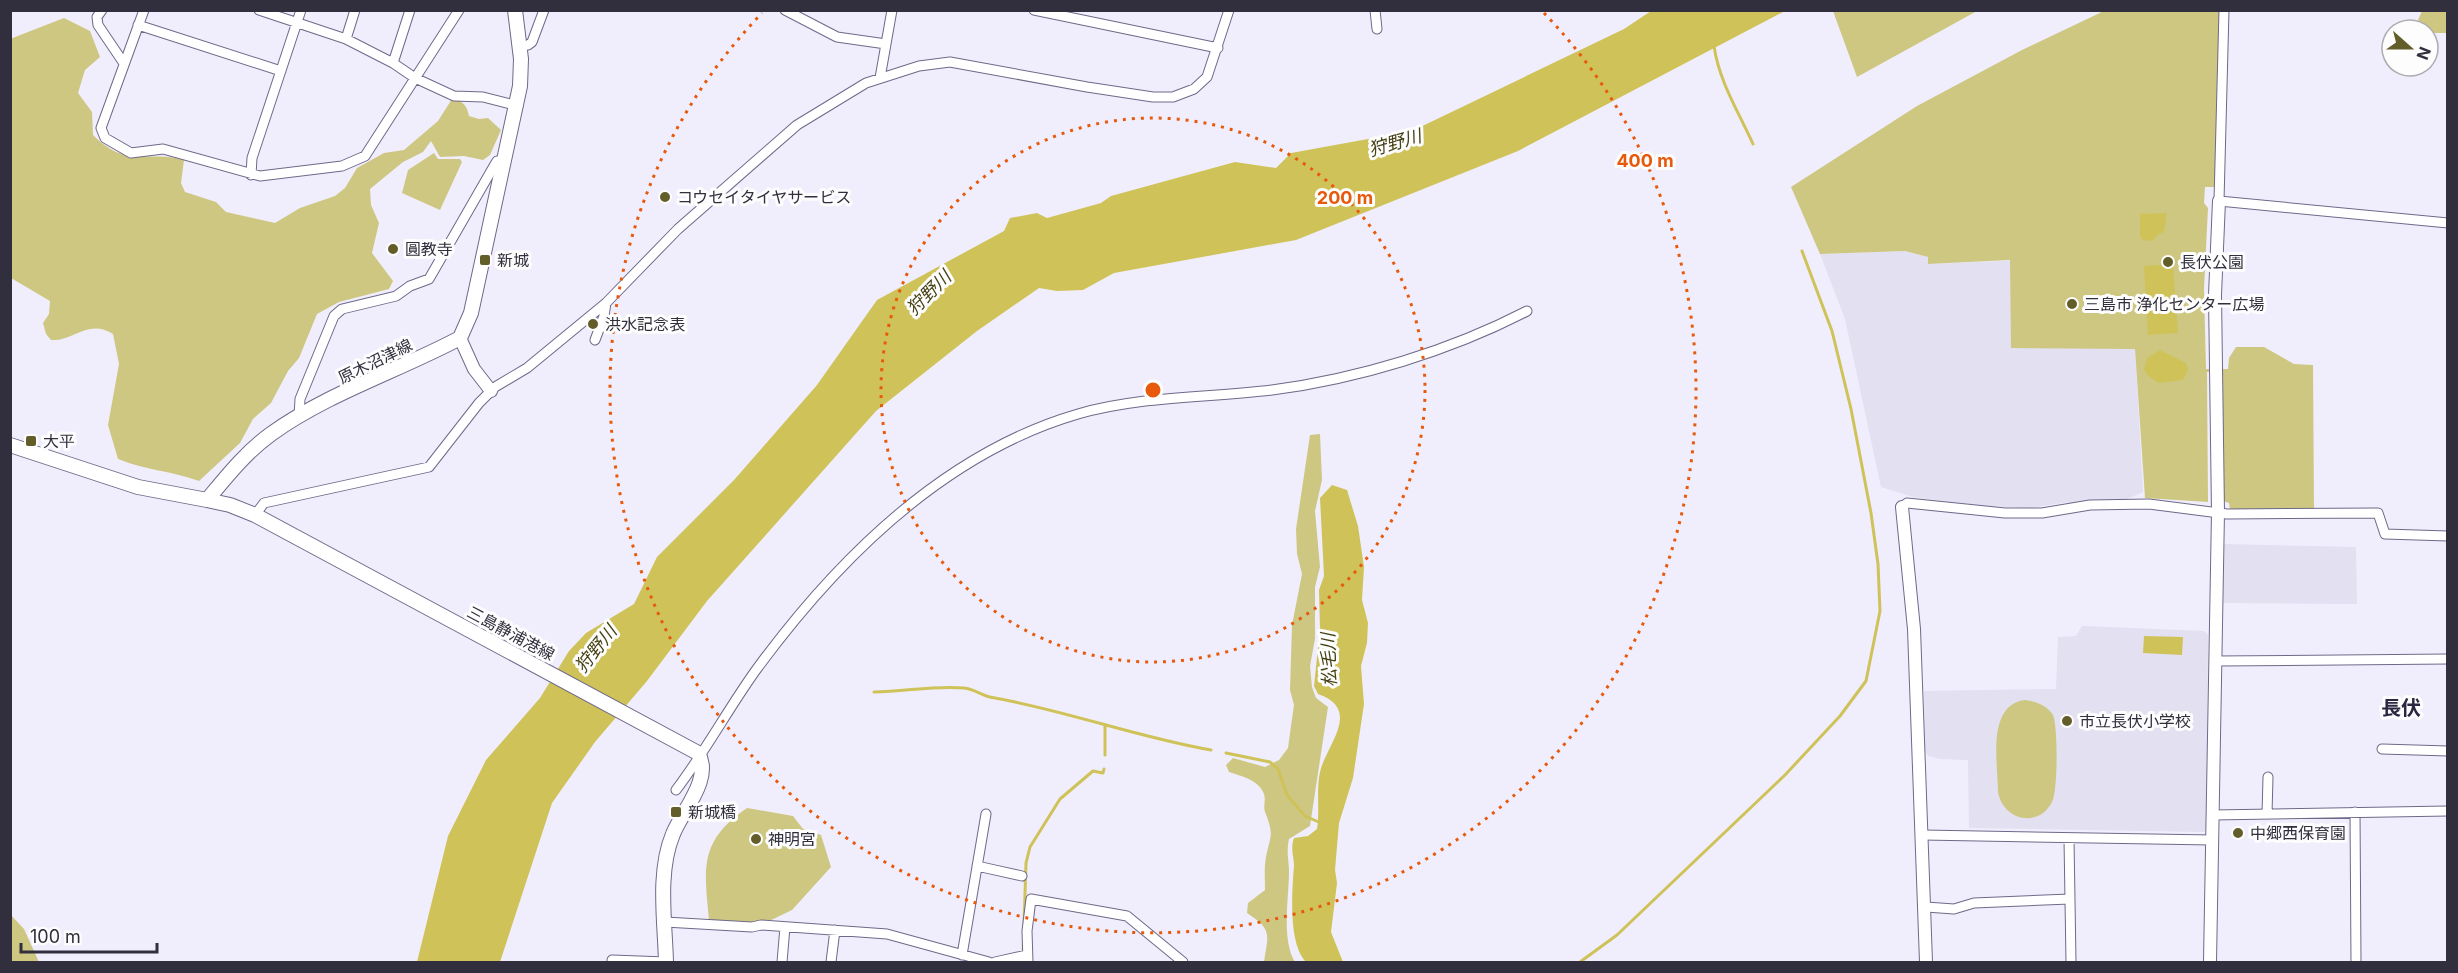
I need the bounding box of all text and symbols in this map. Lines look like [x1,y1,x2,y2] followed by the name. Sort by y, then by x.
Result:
[2380,18,2440,78] north arrow
[2412,44,2436,63] text: N
[1366,124,1426,160] water label: 狩野川
[1616,150,1674,171] text: 400 m
[677,187,851,207] place label: コウセイタイヤサービス
[1317,187,1373,208] text: 200 m
[658,190,672,204] marker: コウセイタイヤサービス
[405,239,453,259] place label: 圓教寺
[386,242,400,256] marker: 圓教寺
[497,250,529,270] place label: 新城
[2180,252,2244,272] place label: 長伏公園
[478,253,492,267] marker: 新城
[2161,255,2175,269] marker: 長伏公園
[902,265,957,319] water label: 狩野川
[2084,294,2265,314] place label: 三島市 浄化センター広場
[2065,297,2079,311] marker: 三島市 浄化センター広場
[605,314,685,334] place label: 洪水記念表
[586,317,600,331] marker: 洪水記念表
[335,334,415,388] street label: 原木沼津線
[1143,380,1163,400] centre of rings
[43,431,75,451] place label: 大平
[24,434,38,448] marker: 大平
[464,602,558,664] street label: 三島静浦港線
[570,620,622,676] water label: 狩野川
[1317,631,1340,687] water label: 松毛川
[2381,696,2421,720] district label: 長伏
[2079,711,2191,731] place label: 市立長伏小学校
[2060,714,2074,728] marker: 市立長伏小学校
[688,802,736,822] place label: 新城橋
[669,805,683,819] marker: 新城橋
[2250,823,2346,843] place label: 中郷西保育園
[2231,826,2245,840] marker: 中郷西保育園
[768,829,816,849] place label: 神明宮
[749,832,763,846] marker: 神明宮
[21,916,158,954] scale bar
[30,926,81,947] text: 100 m

